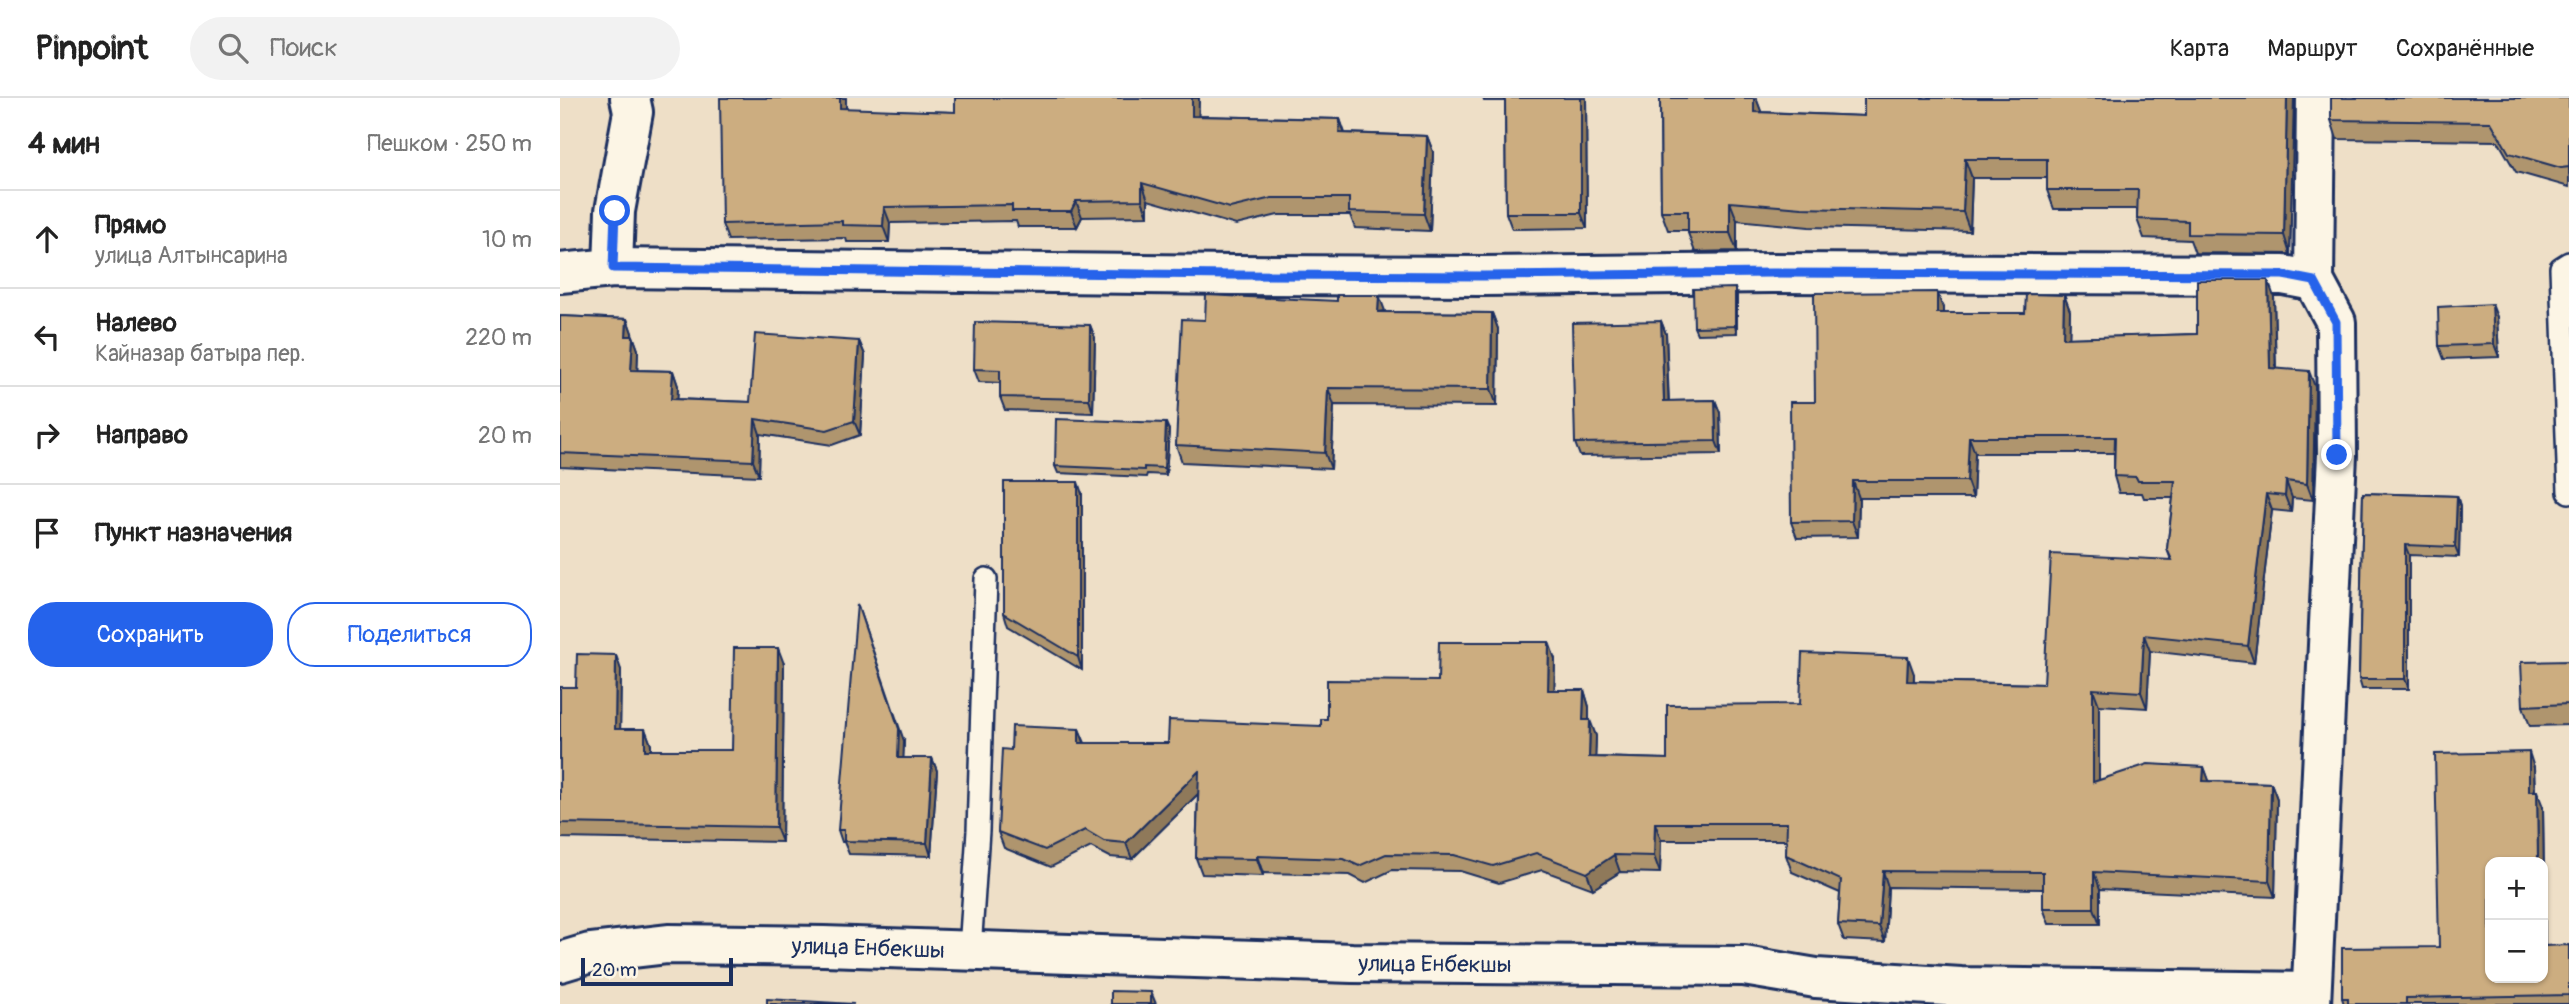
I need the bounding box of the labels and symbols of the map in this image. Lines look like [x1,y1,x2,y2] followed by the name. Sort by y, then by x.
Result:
[599,195,630,226] route start
[2321,439,2352,470] route end
[790,931,945,964] street label: улица Енбекшы
[1357,949,1512,979] street label: улица Енбекшы
[581,955,733,987] scale bar

